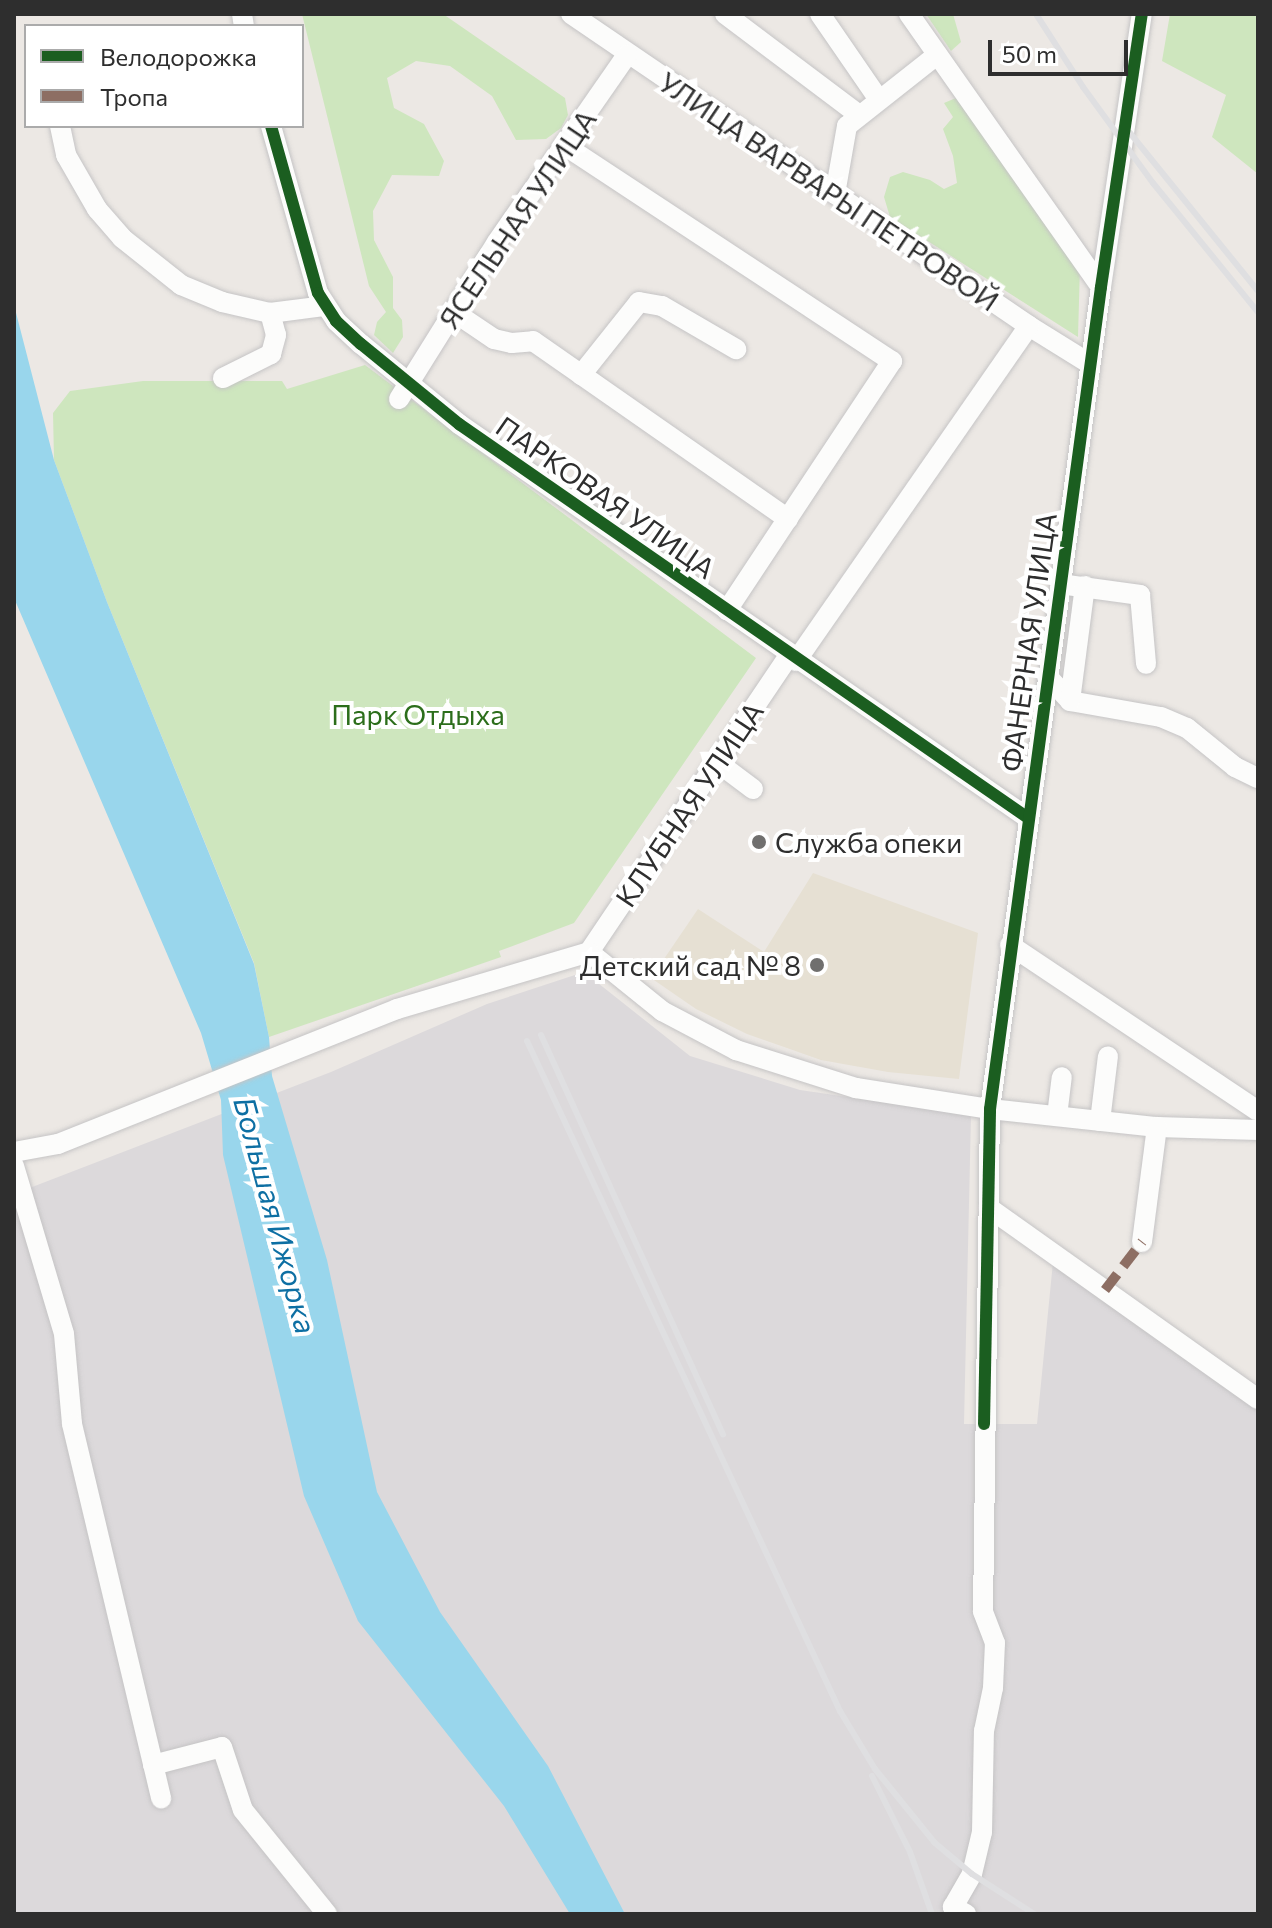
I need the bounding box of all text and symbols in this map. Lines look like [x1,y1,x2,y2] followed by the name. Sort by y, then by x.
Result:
[24,24,304,128] legend
[992,24,1132,74] scale bar
[1002,39,1057,68] text: 50 m
[100,42,257,71] text: Велодорожка
[653,64,1005,318] street label: УЛИЦА ВАРВАРЫ ПЕТРОВОЙ
[100,82,168,111] text: Тропа
[431,103,603,335] street label: ЯСЕЛЬНАЯ УЛИЦА
[490,409,722,585] street label: ПАРКОВАЯ УЛИЦА
[993,510,1063,774] street label: ФАНЕРНАЯ УЛИЦА
[608,695,770,913] street label: КЛУБНАЯ УЛИЦА
[331,697,505,731] park label: Парк Отдыха
[775,825,962,859] place label: Служба опеки
[750,833,768,851] marker: Служба опеки
[580,948,801,982] place label: Детский сад № 8
[808,956,826,974] marker: Детский сад № 8
[227,1093,325,1337] water label: Большая Ижорка

